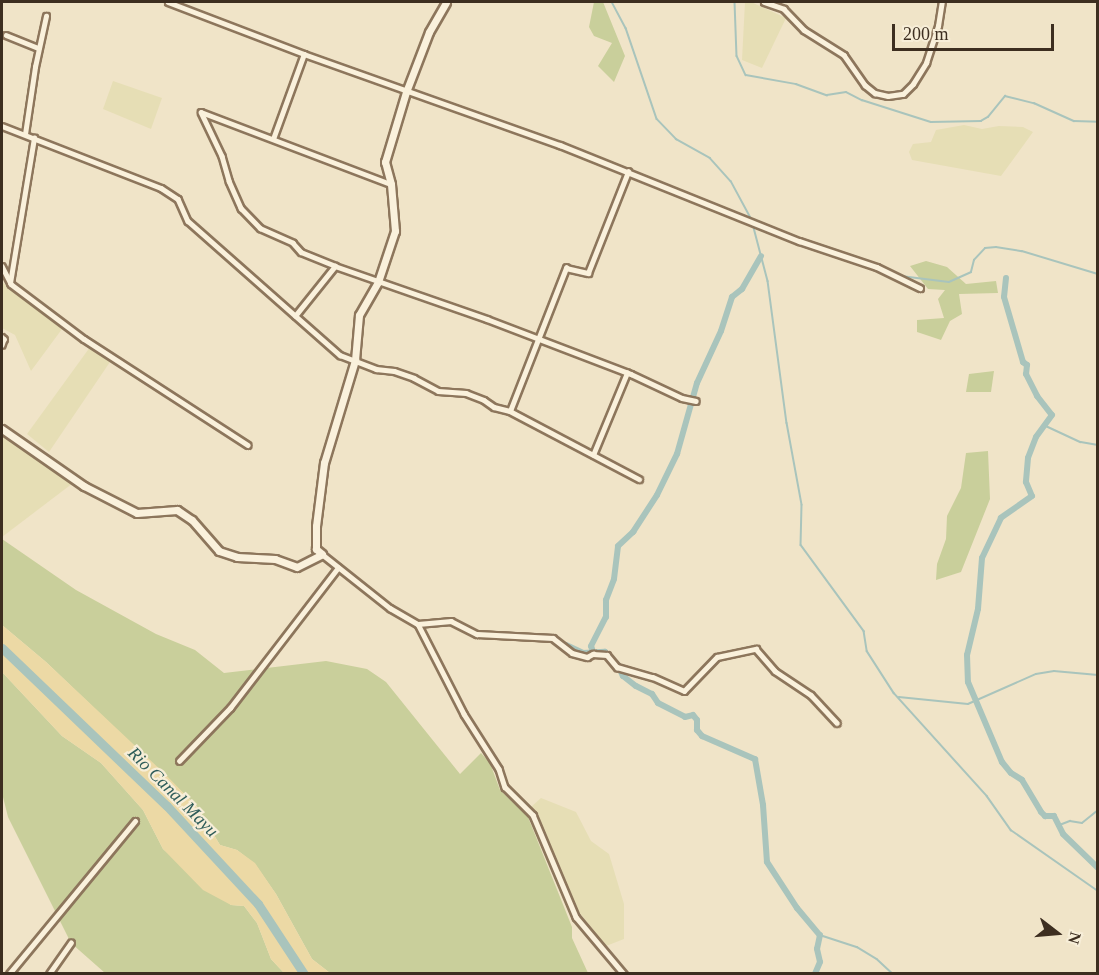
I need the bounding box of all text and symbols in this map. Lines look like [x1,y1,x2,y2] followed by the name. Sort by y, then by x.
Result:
[895,12,1057,50] scale bar
[903,24,949,44] text: 200 m
[123,742,223,842] water label: Rio Canal Mayu
[1027,903,1087,963] north arrow
[1065,930,1085,946] text: N

